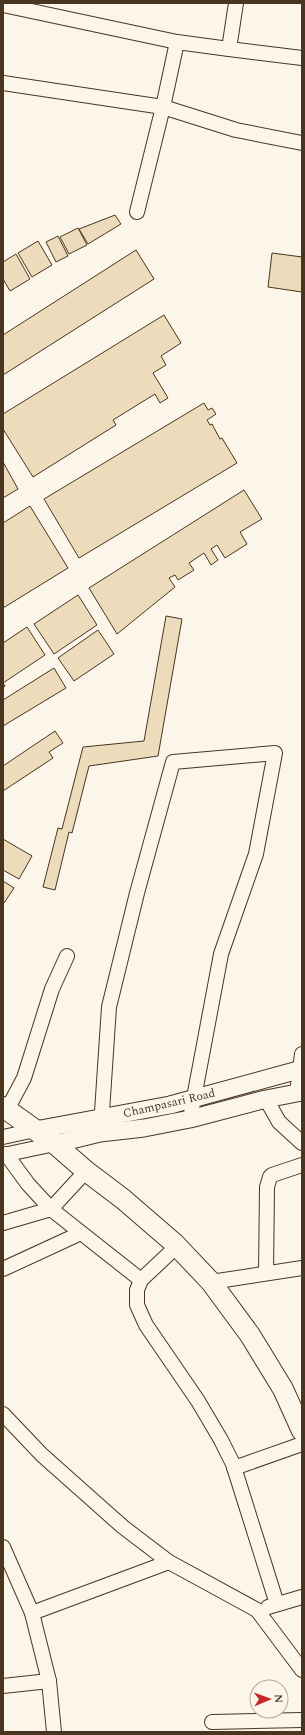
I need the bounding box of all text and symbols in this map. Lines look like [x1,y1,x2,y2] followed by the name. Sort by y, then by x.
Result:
[121,1084,217,1123] street label: Champasari Road
[249,1679,289,1719] north arrow
[270,1694,287,1703] text: N

